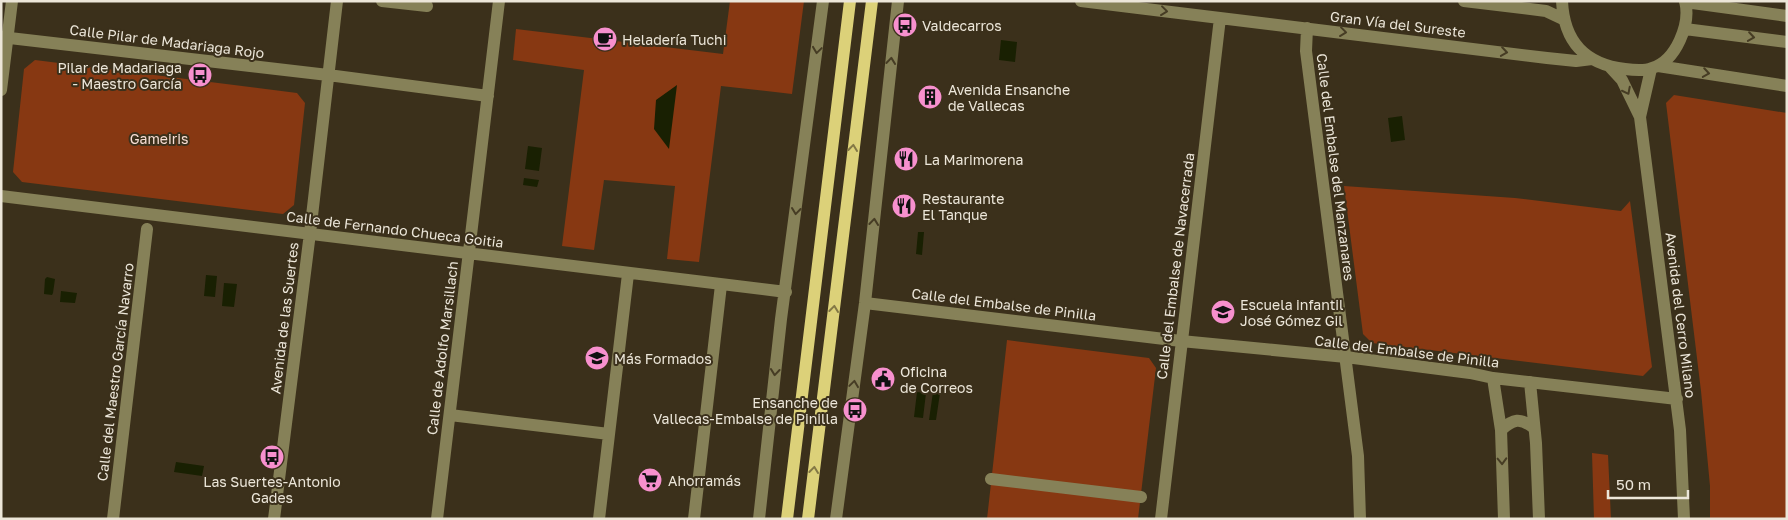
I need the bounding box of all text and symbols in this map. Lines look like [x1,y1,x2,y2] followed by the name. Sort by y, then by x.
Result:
[1160,5,1168,16] one-way arrow
[1329,7,1467,41] street label: Gran Vía del Sureste
[892,12,918,38] bus stop icon: Valdecarros
[922,17,1002,34] place label: Valdecarros
[69,21,265,61] street label: Calle Pilar de Madariaga Rojo
[592,26,618,52] cafe icon: Heladería Tuchi
[1339,26,1347,37] one-way arrow
[622,31,726,48] place label: Heladería Tuchi
[1747,31,1755,42] one-way arrow
[812,46,823,54] one-way arrow
[1500,46,1508,57] one-way arrow
[1314,52,1358,282] street label: Calle del Embalse del Manzanares
[886,57,897,65] one-way arrow
[57,59,182,92] place label: Pilar de Madariaga - Maestro García
[187,62,213,88] bus stop icon: Pilar de Madariaga - Maestro García
[1703,67,1711,78] one-way arrow
[948,81,1070,114] place label: Avenida Ensanche de Vallecas
[917,84,943,110] building icon: Avenida Ensanche de Vallecas
[1621,85,1631,94] one-way arrow
[130,130,188,147] park label: Gameiris
[847,144,858,152] one-way arrow
[893,146,919,172] restaurant icon: La Marimorena
[924,151,1023,168] place label: La Marimorena
[1153,152,1197,380] street label: Calle del Embalse de Navacerrada
[922,190,1004,223] place label: Restaurante El Tanque
[891,193,917,219] restaurant icon: Restaurante El Tanque
[285,207,505,251] street label: Calle de Fernando Chueca Goitia
[791,207,802,215] one-way arrow
[868,218,879,226] one-way arrow
[1662,231,1700,399] street label: Avenida del Cerro Milano
[266,241,302,395] street label: Avenida de las Suertes
[423,260,461,436] street label: Calle de Adolfo Marsillach
[93,262,137,482] street label: Calle del Maestro García Navarro
[911,284,1097,324] street label: Calle del Embalse de Pinilla
[1240,296,1343,329] place label: Escuela infantil José Gómez Gil
[1210,299,1236,325] school or university icon: Escuela infantil José Gómez Gil
[828,305,839,313] one-way arrow
[1314,331,1500,371] street label: Calle del Embalse de Pinilla
[584,345,610,371] school or university icon: Más Formados
[614,350,712,367] place label: Más Formados
[900,363,973,396] place label: Oficina de Correos
[870,366,896,392] public building icon: Oficina de Correos
[770,368,781,376] one-way arrow
[848,379,859,387] one-way arrow
[653,394,838,427] place label: Ensanche de Vallecas-Embalse de Pinilla
[842,397,868,423] bus stop icon: Ensanche de Vallecas-Embalse de Pinilla
[259,444,285,470] bus stop icon: Las Suertes-Antonio Gades
[1496,457,1507,465] one-way arrow
[808,466,819,474] one-way arrow
[637,467,663,493] supermarket icon: Ahorramás
[1608,468,1688,500] scale bar
[668,472,741,489] place label: Ahorramás
[203,473,341,506] place label: Las Suertes-Antonio Gades
[1616,475,1651,493] text: 50 m

